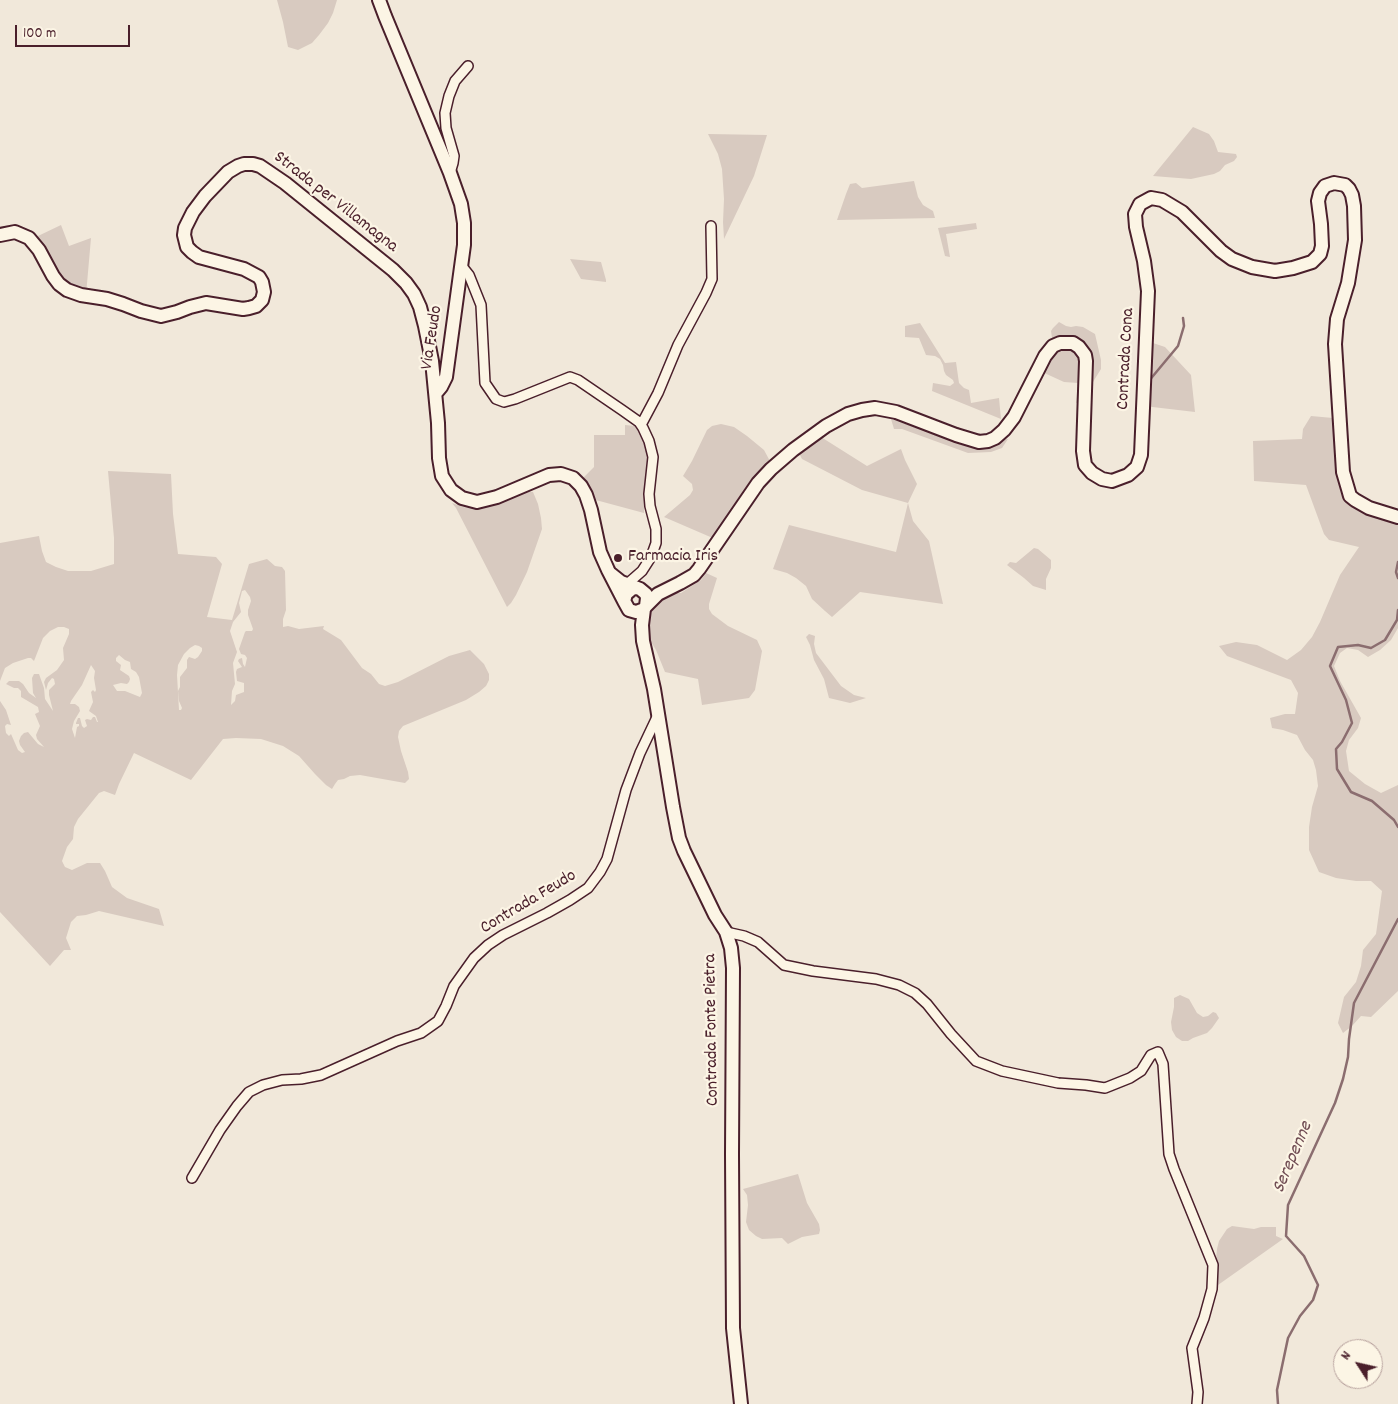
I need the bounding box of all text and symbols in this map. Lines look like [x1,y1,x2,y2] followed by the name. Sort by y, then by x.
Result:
[18,15,132,47] scale bar
[23,23,56,45] text: 100 m
[268,148,402,258] street label: Strada per Villamagna
[417,304,449,372] street label: Via Feudo
[1114,308,1140,410] street label: Contrada Cona
[628,547,718,569] place label: Farmacia Iris
[612,552,624,564] marker: Farmacia Iris
[477,866,581,940] street label: Contrada Feudo
[701,954,725,1106] street label: Contrada Fonte Pietra
[1269,1119,1319,1197] water label: Serepenne
[1333,1339,1383,1389] north arrow
[1336,1347,1357,1365] text: N

